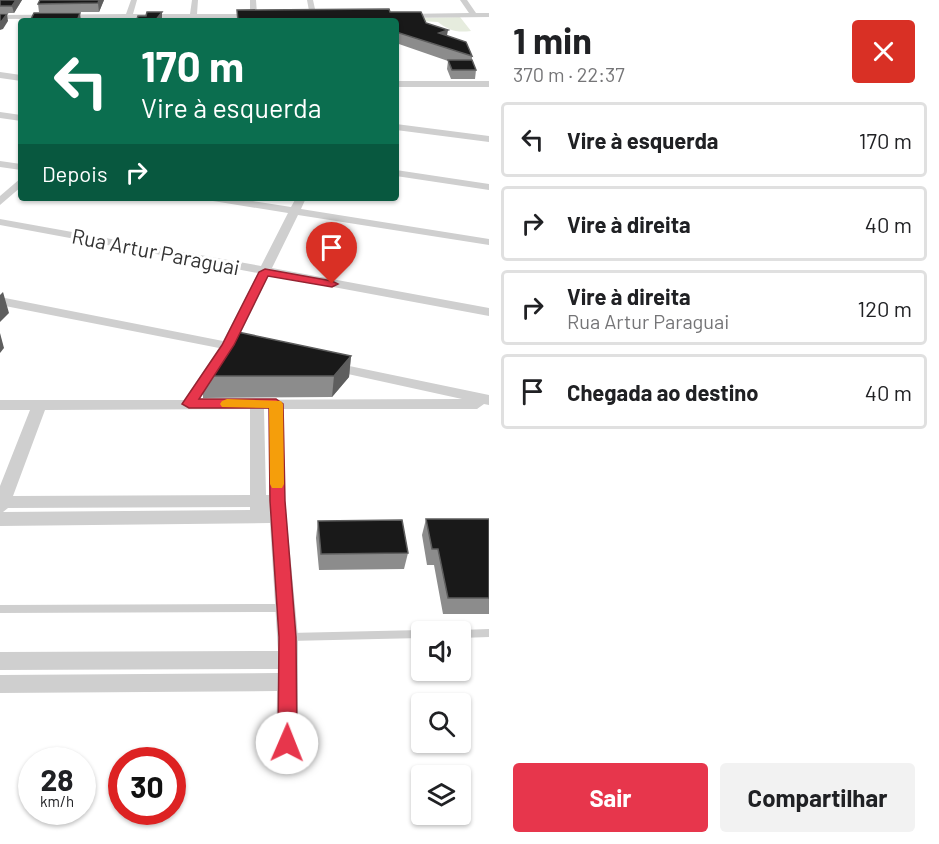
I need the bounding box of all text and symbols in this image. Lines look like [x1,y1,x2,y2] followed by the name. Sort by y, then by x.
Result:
[513,18,592,61] text: 1 min
[852,20,915,83] button: close
[141,40,244,90] text: 170 m
[42,42,120,120] icon: left
[513,62,625,86] text: 370 m · 22:37
[141,91,322,123] text: Vire à esquerda
[516,123,549,156] icon: left
[567,127,718,153] text: Vire à esquerda
[859,127,912,153] text: 170 m
[120,156,153,189] icon: right
[42,160,108,186] text: Depois
[516,207,549,240] icon: right
[567,211,691,237] text: Vire à direita
[865,211,912,237] text: 40 m
[70,222,242,280] street label: Rua Artur Paraguai
[306,222,357,284] pin
[315,231,348,264] icon: arrive
[567,283,691,309] text: Vire à direita
[516,291,549,324] icon: right
[857,295,912,321] text: 120 m
[567,309,729,333] text: Rua Artur Paraguai
[516,375,549,408] icon: arrive
[567,379,758,405] text: Chegada ao destino
[865,379,912,405] text: 40 m
[411,621,471,825] map controls
[411,621,471,681] button: sound
[411,693,471,753] button: search
[255,711,319,775] position arrow
[108,747,186,825] speed limit sign: 30
[40,761,74,797] text: 28
[513,763,708,832] button: Sair
[720,763,915,832] button: Compartilhar
[411,765,471,825] button: layers
[40,792,74,810] text: km/h

